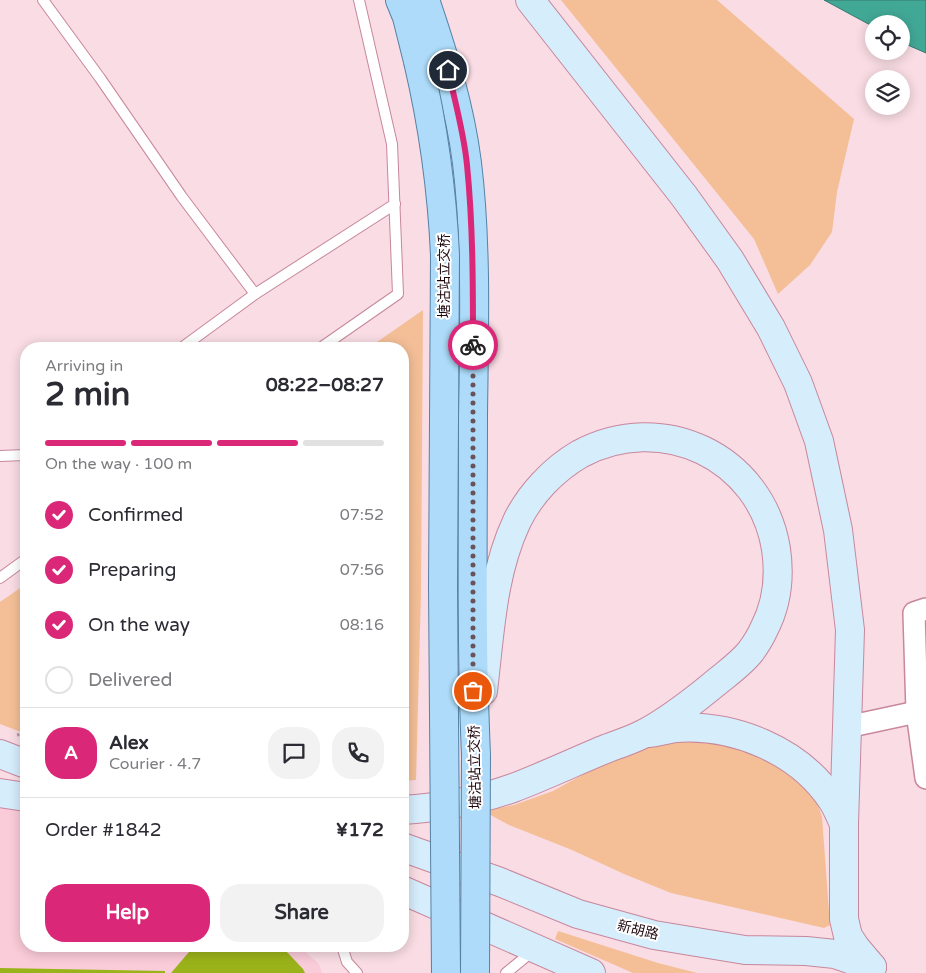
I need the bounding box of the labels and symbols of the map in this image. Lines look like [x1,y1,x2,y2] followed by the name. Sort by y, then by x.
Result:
[427,49,469,91] pin
[436,234,453,318] street label: 塘沽站立交桥
[448,320,498,370] courier
[452,670,494,712] pin
[466,725,484,809] street label: 塘沽站立交桥
[616,917,660,943] street label: 新胡路

